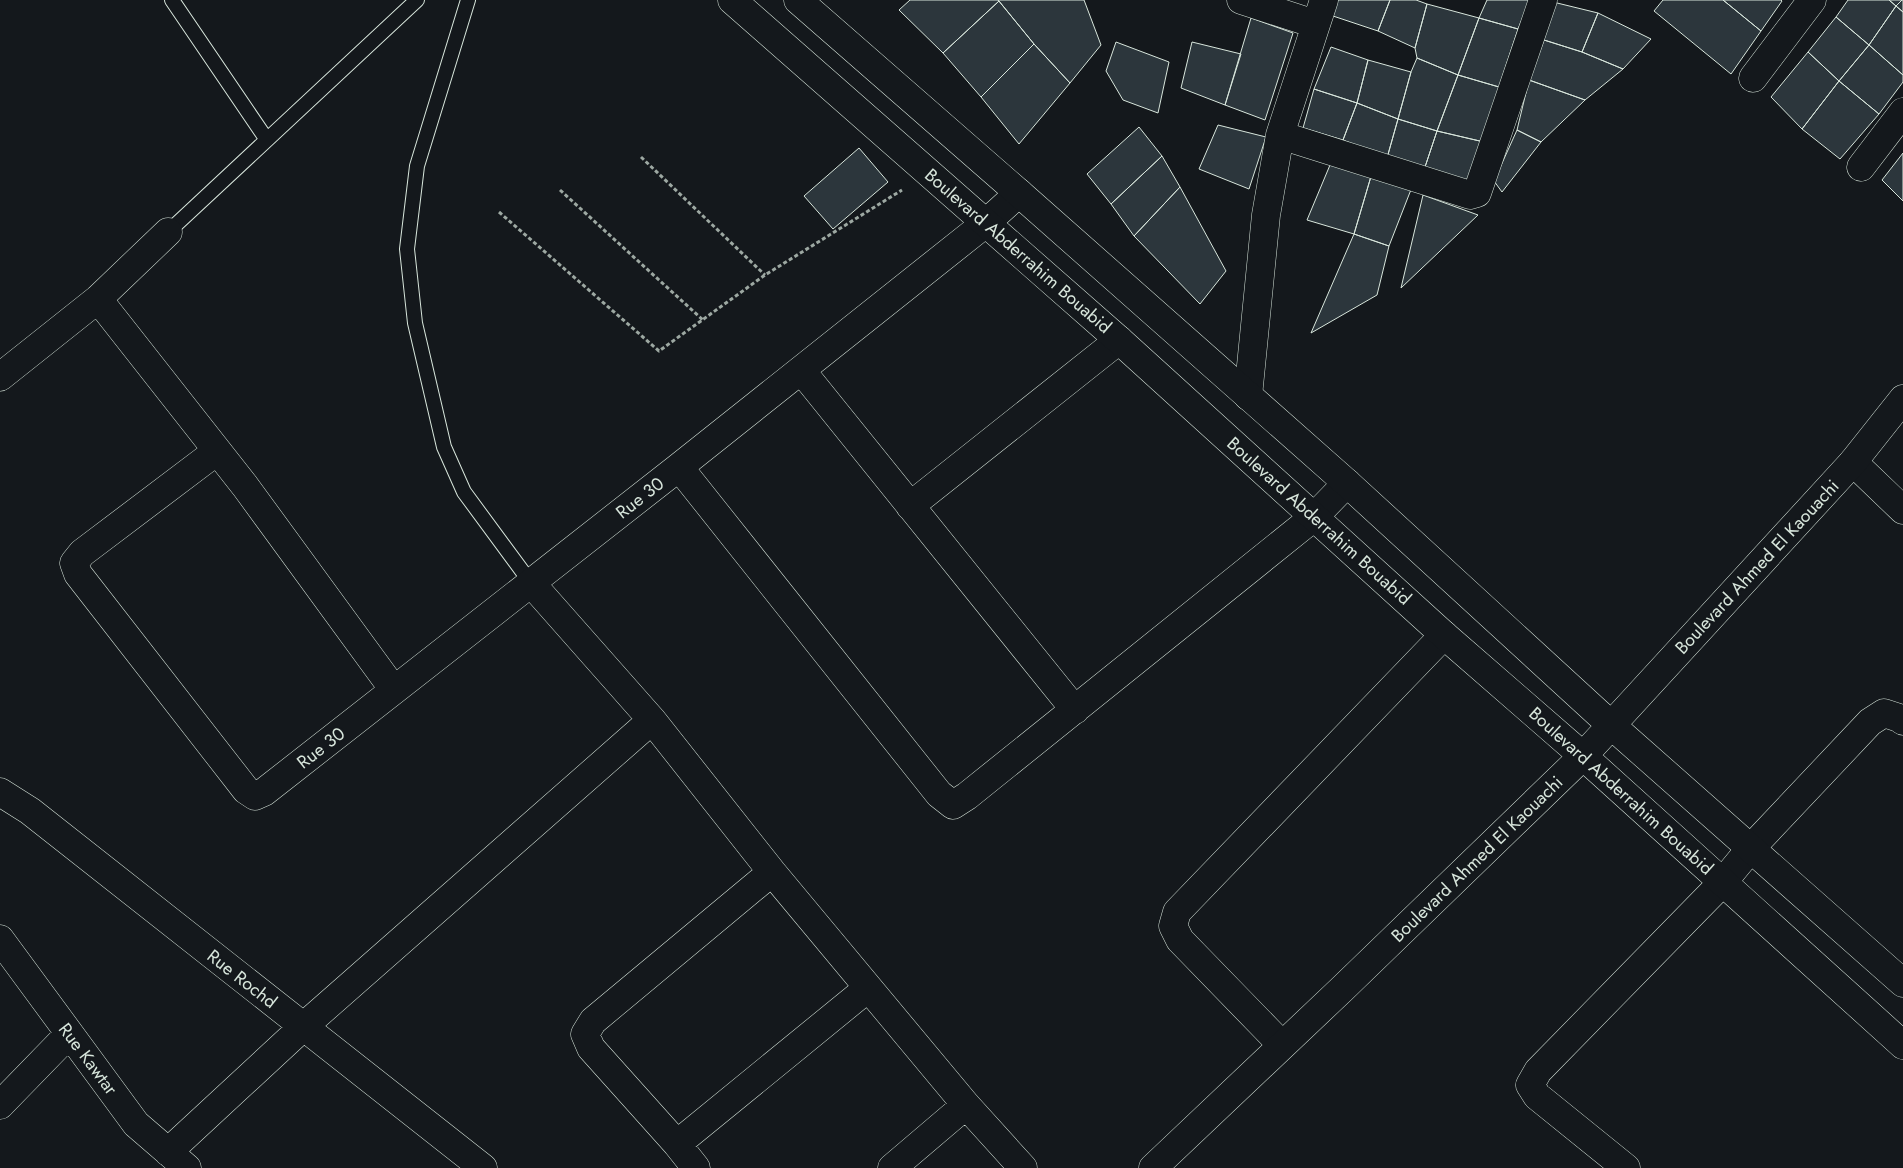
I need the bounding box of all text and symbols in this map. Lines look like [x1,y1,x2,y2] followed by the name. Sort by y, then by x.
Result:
[919,162,1117,340] street label: Boulevard Abderrahim Bouabid
[1221,431,1417,611] street label: Boulevard Abderrahim Bouabid
[610,471,670,525] street label: Rue 30
[1669,474,1845,660] street label: Boulevard Ahmed El Kaouachi
[1523,701,1719,881] street label: Boulevard Abderrahim Bouabid
[291,721,351,775] street label: Rue 30
[1385,770,1569,948] street label: Boulevard Ahmed El Kaouachi
[202,943,282,1015] street label: Rue Rochd
[52,1017,124,1101] street label: Rue Kawtar

